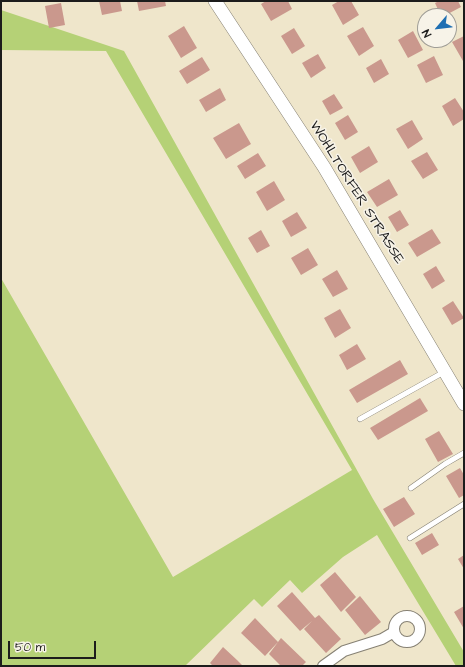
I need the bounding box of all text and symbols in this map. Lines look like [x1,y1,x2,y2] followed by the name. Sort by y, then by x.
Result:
[417,8,457,48] north arrow
[419,27,435,40] text: N
[305,118,407,268] street label: WOHLTORFER STRASSE
[10,633,98,659] scale bar
[15,639,45,656] text: 50 m

